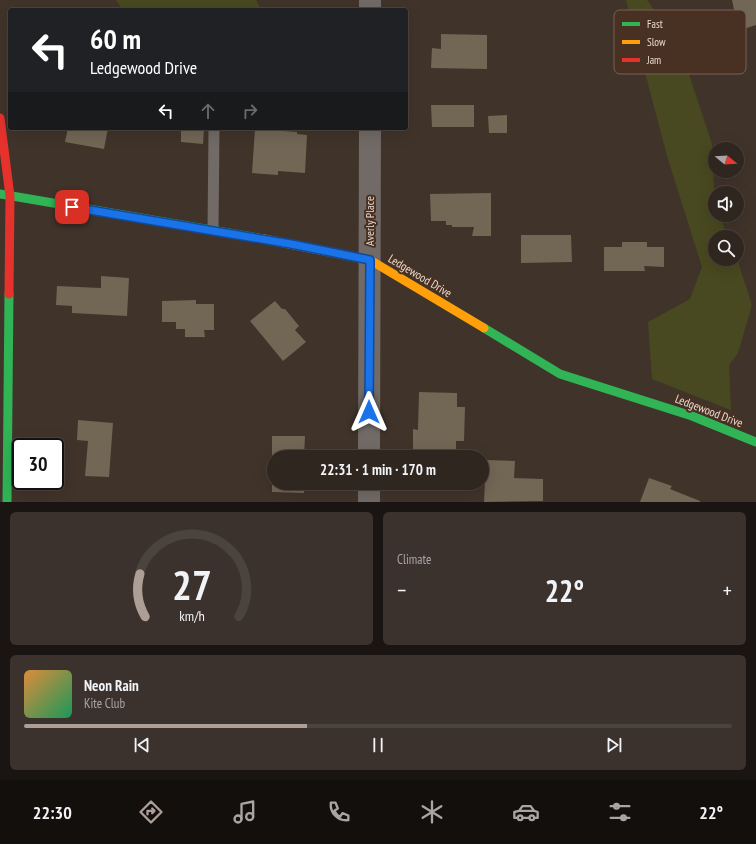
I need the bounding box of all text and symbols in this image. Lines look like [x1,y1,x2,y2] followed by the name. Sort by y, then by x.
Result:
[614,10,746,74] legend
[647,17,663,31] text: Fast
[90,20,141,57] text: 60 m
[24,24,76,76] icon: left
[647,35,666,49] text: Slow
[646,53,661,67] text: Jam
[90,56,197,79] text: Ledgewood Drive
[155,100,177,122] icon: left
[197,100,219,122] icon: ahead
[239,100,261,122] icon: right
[708,142,744,178] north arrow
[708,142,744,266] map controls
[708,186,744,222] button: sound
[55,190,89,224] pin
[61,196,83,218] icon: arrive
[362,196,377,246] street label: Averly Place
[708,230,744,266] button: search
[386,251,455,300] street label: Ledgewood Drive
[348,391,390,433] position arrow
[673,391,745,430] street label: Ledgewood Drive
[12,438,64,490] speed limit sign: 30
[320,460,436,479] text: 22:31 · 1 min · 170 m
[397,551,431,568] text: Climate
[172,557,211,610] text: 27
[545,571,584,610] text: 22°
[397,576,406,604] text: −
[723,576,732,604] text: +
[179,605,204,624] text: km/h
[84,676,139,695] text: Neon Rain
[84,695,125,712] text: Kite Club
[131,734,153,756] icon: previous
[367,734,389,756] icon: pause
[603,734,625,756] icon: next
[137,798,165,826] icon: directions
[231,798,259,826] icon: music
[325,798,353,826] icon: phone
[418,798,446,826] icon: climate
[512,798,540,826] icon: car
[606,798,634,826] icon: filters
[33,801,72,824] text: 22:30
[699,801,723,824] text: 22°

